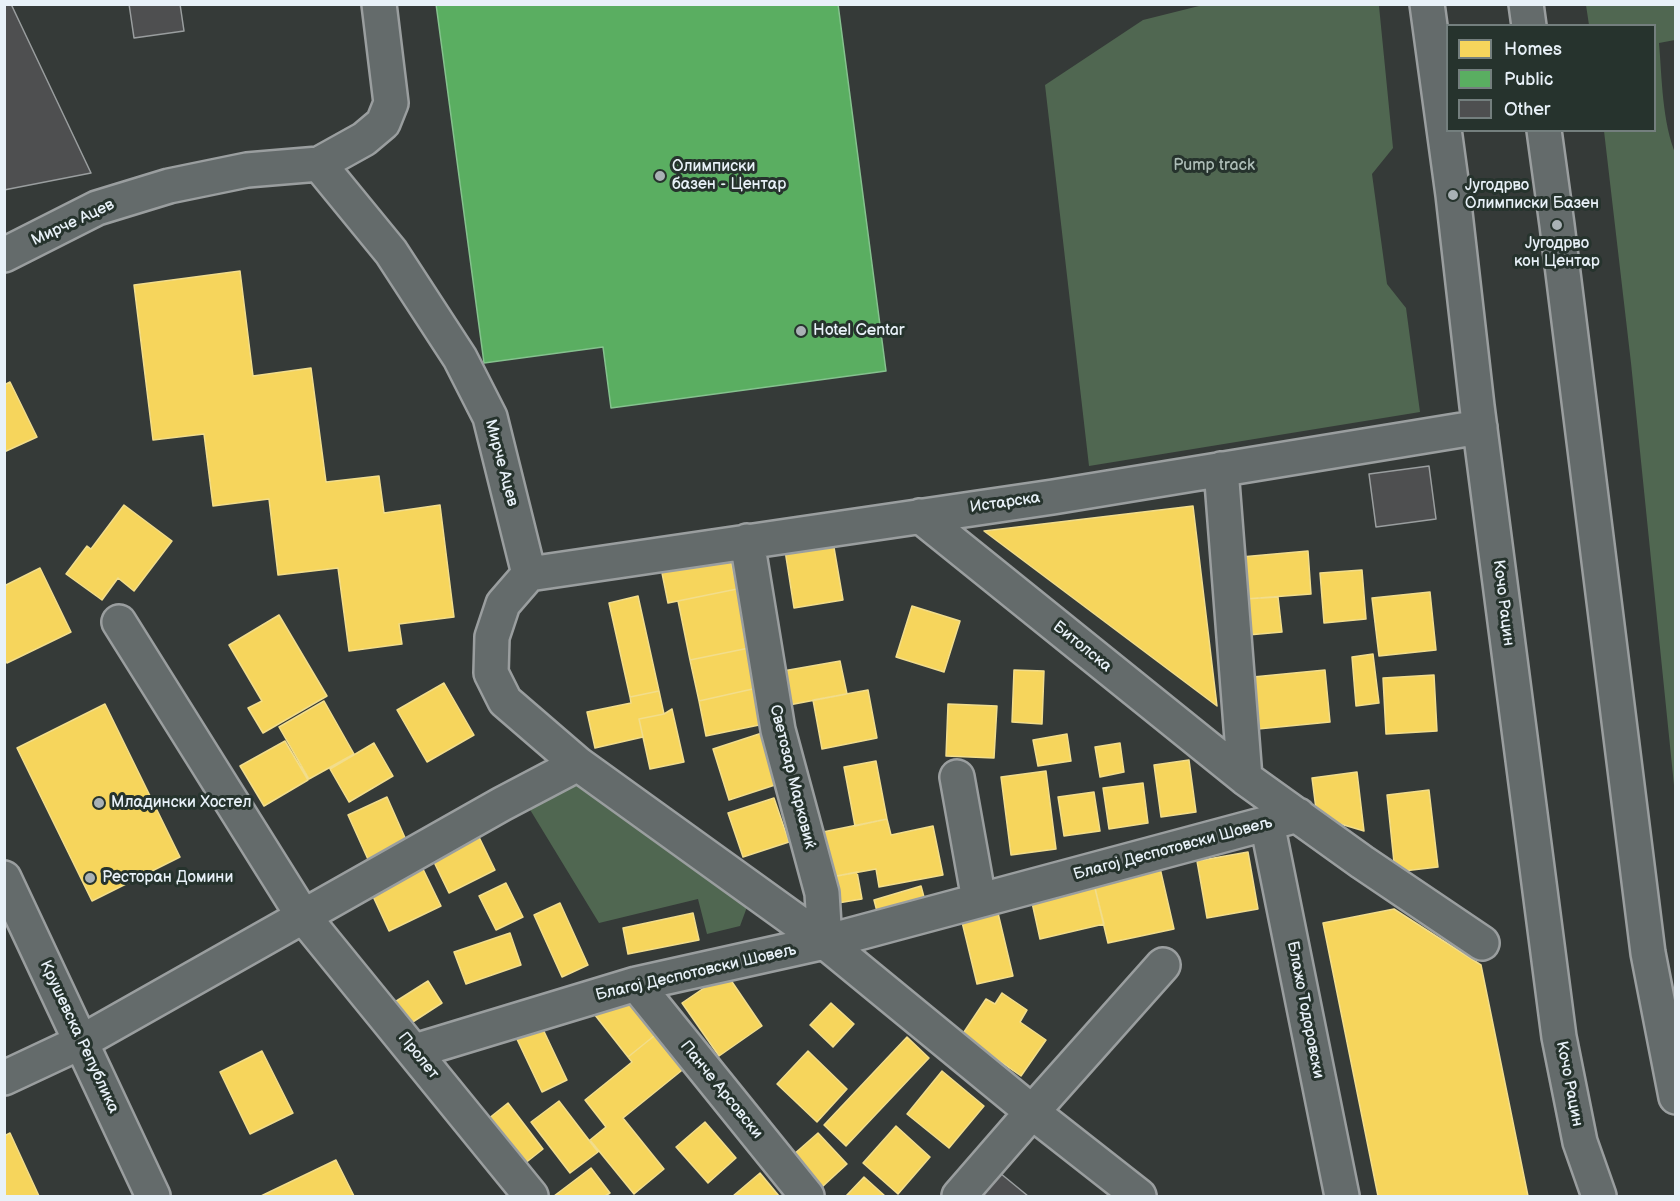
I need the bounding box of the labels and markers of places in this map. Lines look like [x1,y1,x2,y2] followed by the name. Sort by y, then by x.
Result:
[672,157,786,195] place label: Олимписки базен - Центар
[653,169,667,183] marker: Олимписки базен - Центар
[1465,176,1599,214] place label: Југодрво Олимписки Базен
[1446,188,1460,202] marker: Југодрво Олимписки Базен
[1550,218,1564,232] marker: Југодрво кон Центар
[1514,234,1600,272] place label: Југодрво кон Центар
[813,321,905,341] place label: Hotel Centar
[794,324,808,338] marker: Hotel Centar
[111,793,252,813] place label: Младински Хостел
[92,796,106,810] marker: Младински Хостел
[102,868,233,888] place label: Ресторан Домини
[83,871,97,885] marker: Ресторан Домини

